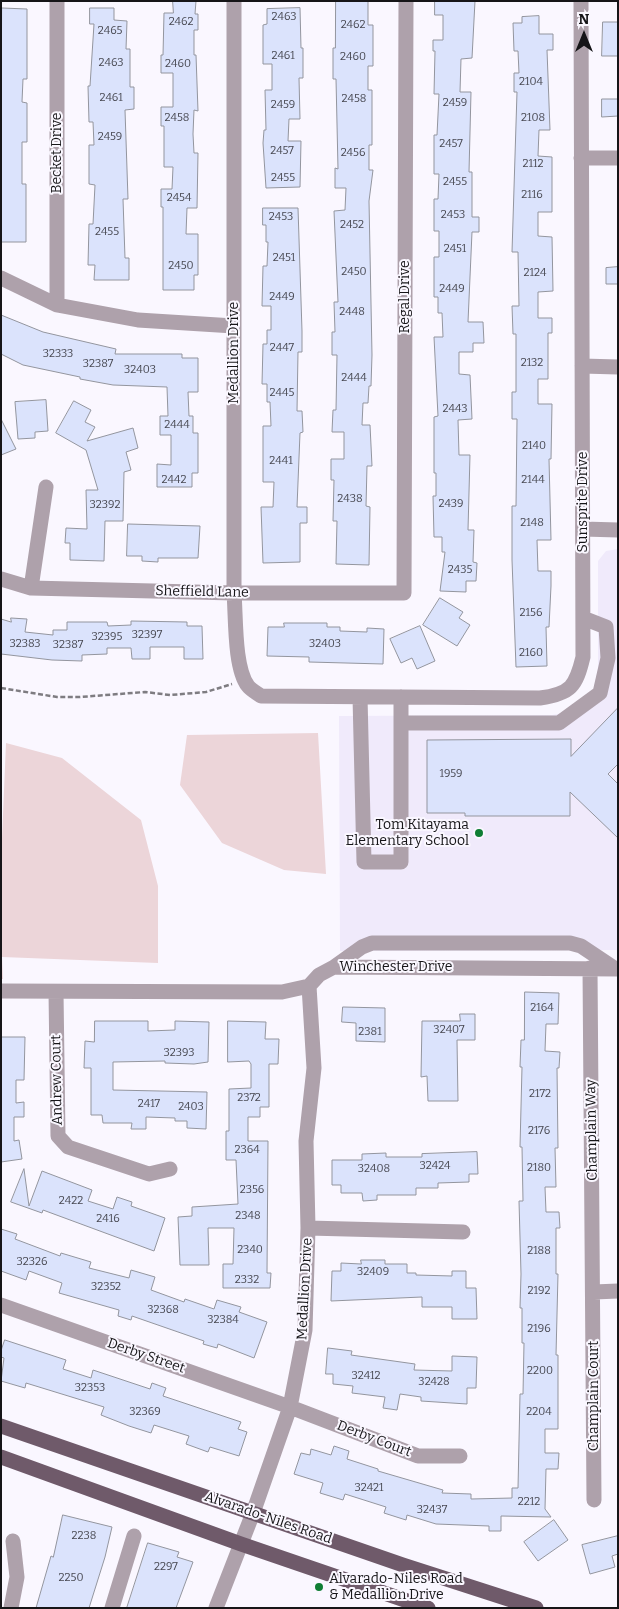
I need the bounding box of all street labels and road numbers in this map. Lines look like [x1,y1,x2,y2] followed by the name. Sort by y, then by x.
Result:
[49,113,65,193] street label: Becket Drive
[397,260,413,334] street label: Regal Drive
[226,302,242,404] street label: Medallion Drive
[575,452,591,552] street label: Sunsprite Drive
[155,583,249,601] street label: Sheffield Lane
[340,959,452,975] street label: Winchester Drive
[48,1035,66,1125] street label: Andrew Court
[583,1079,601,1181] street label: Champlain Way
[294,1238,316,1340] street label: Medallion Drive
[105,1335,187,1377] street label: Derby Street
[586,1341,602,1451] street label: Champlain Court
[334,1417,414,1461] street label: Derby Court
[202,1488,334,1548] street label: Alvarado-Niles Road

